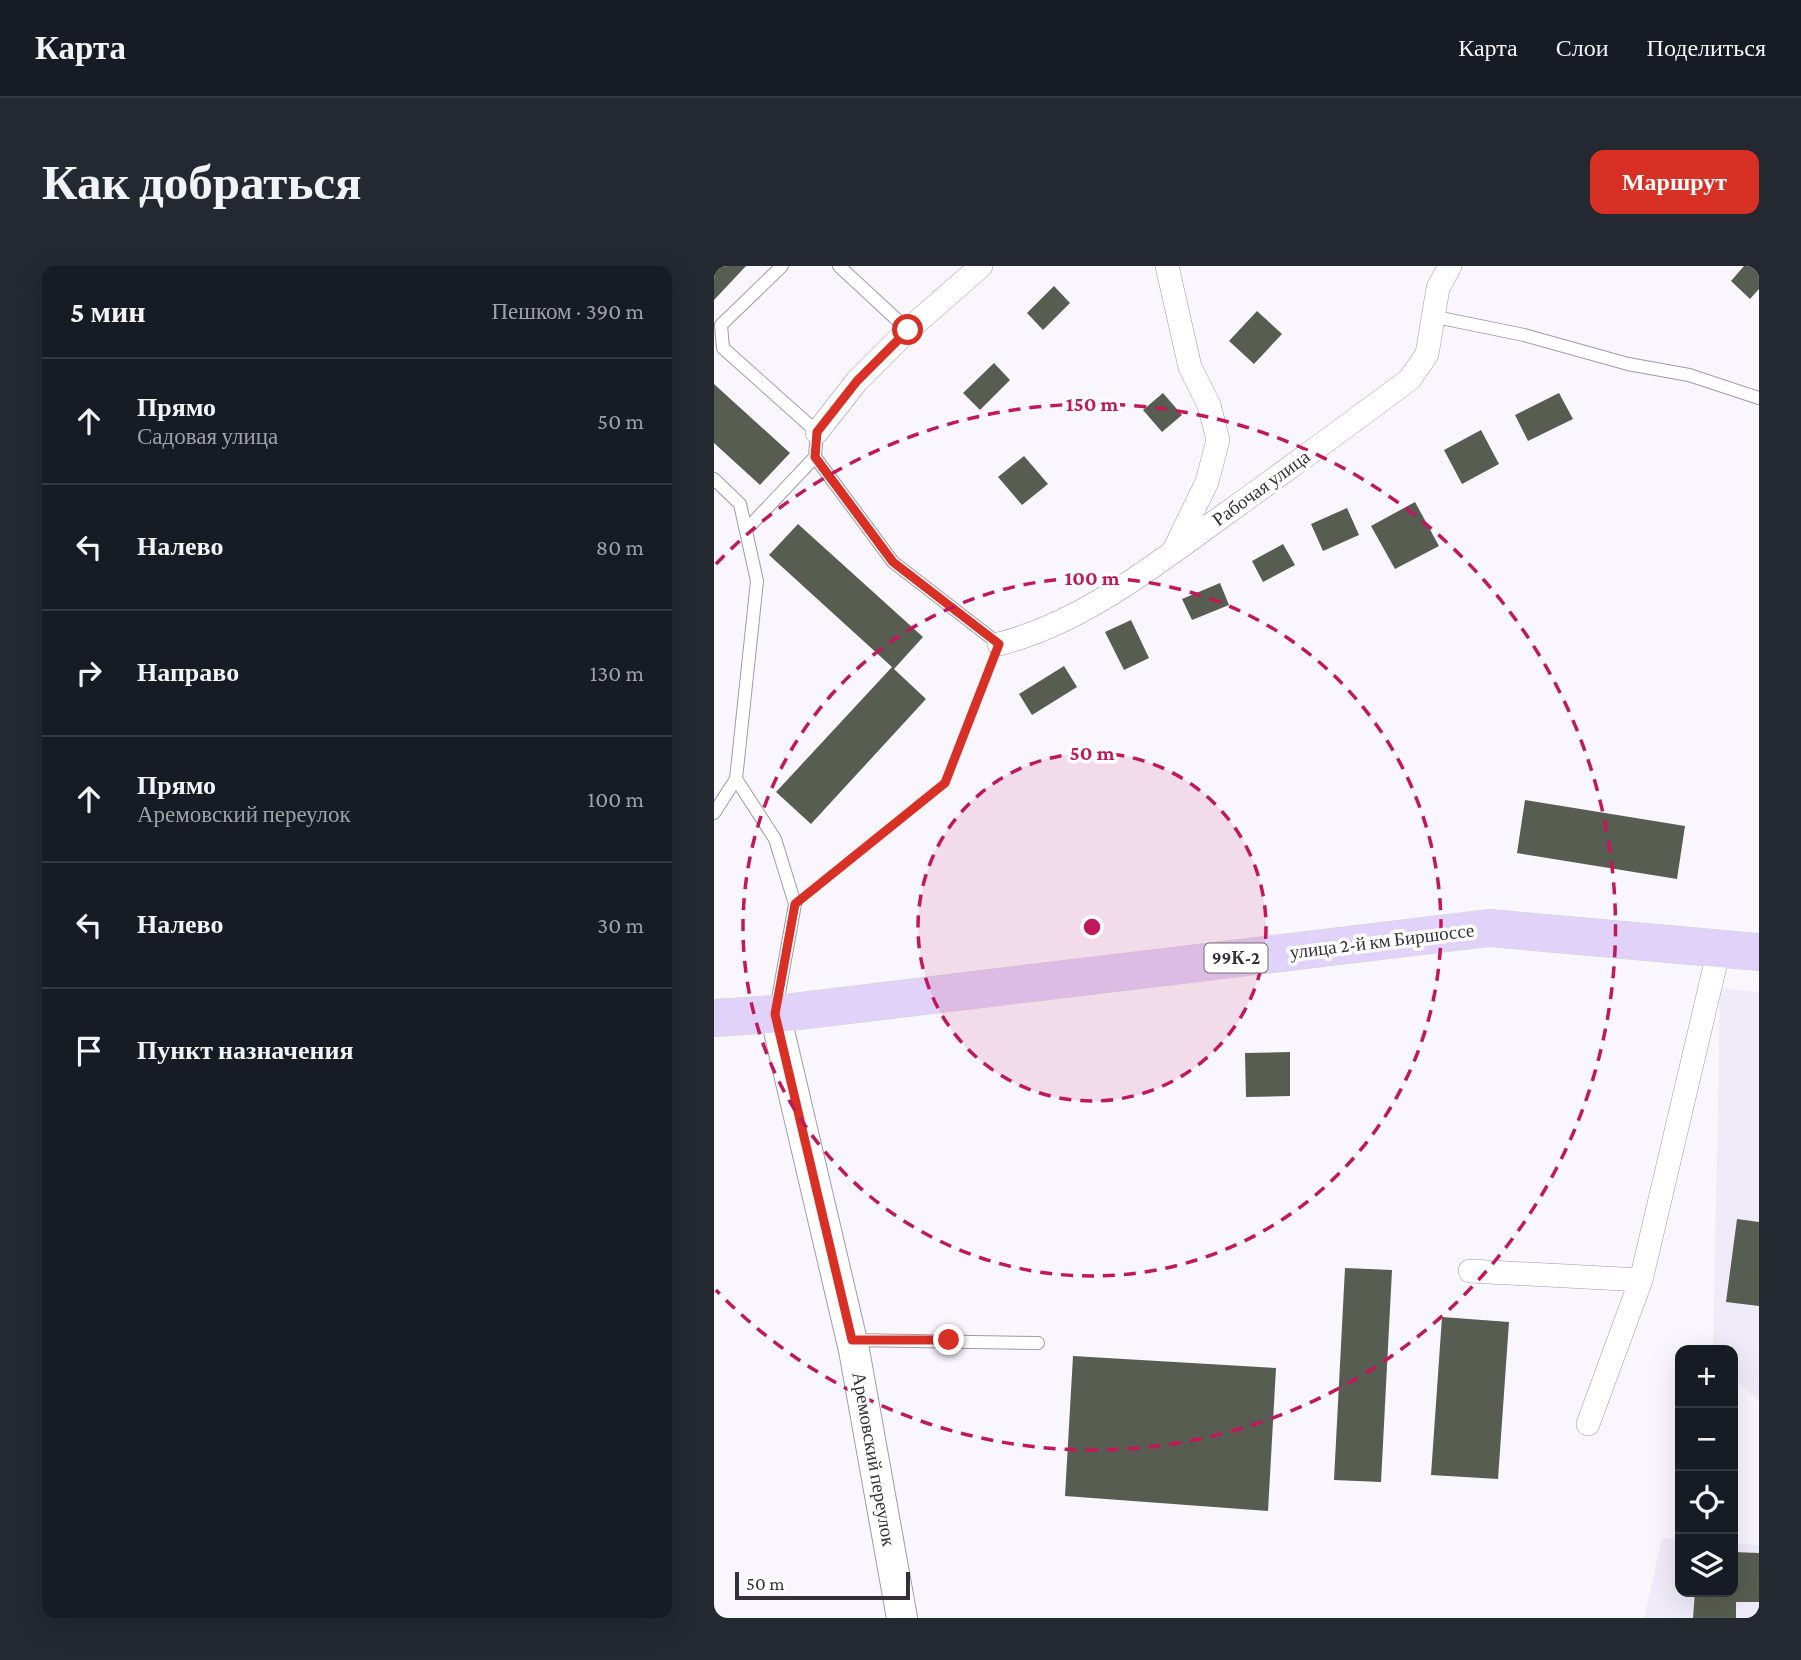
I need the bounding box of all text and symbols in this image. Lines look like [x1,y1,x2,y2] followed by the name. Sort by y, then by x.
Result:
[35,29,126,66] text: Карта
[1458,34,1518,61] text: Карта
[1556,34,1609,61] text: Слои
[1647,34,1766,61] text: Поделиться
[1590,150,1759,214] button: Маршрут
[42,155,362,210] text: Как добраться
[70,295,145,328] text: 5 мин
[491,298,644,324] text: Пешком · 390 m
[892,314,923,345] route start
[1066,392,1119,416] text: 150 m
[137,393,216,422] text: Прямо
[70,402,108,440] icon: ahead
[597,408,644,434] text: 50 m
[137,423,278,449] text: Садовая улица
[1208,445,1314,530] street label: Рабочая улица
[70,528,108,566] icon: left
[137,532,223,561] text: Налево
[596,534,644,560] text: 80 m
[1064,566,1120,590] text: 100 m
[70,654,108,692] icon: right
[137,658,239,687] text: Направо
[590,660,644,686] text: 130 m
[1070,741,1115,765] text: 50 m
[137,771,216,800] text: Прямо
[70,780,108,818] icon: ahead
[588,786,644,812] text: 100 m
[137,801,351,827] text: Аремовский переулок
[70,906,108,944] icon: left
[137,910,223,939] text: Налево
[597,912,644,938] text: 30 m
[1080,915,1104,939] centre of rings
[1289,919,1475,963] street label: улица 2-й км Биршоссе
[1204,944,1268,972] road number: 99К-2
[70,1032,108,1070] icon: arrive
[137,1036,354,1065] text: Пункт назначения
[933,1324,964,1355] route end
[1675,1345,1738,1597] map controls
[1675,1345,1738,1408] button: +
[848,1370,900,1549] street label: Аремовский переулок
[1675,1408,1738,1471] button: −
[1675,1471,1738,1534] button: locate
[1675,1534,1738,1597] button: layers
[735,1569,910,1601] scale bar
[746,1573,785,1594] text: 50 m

